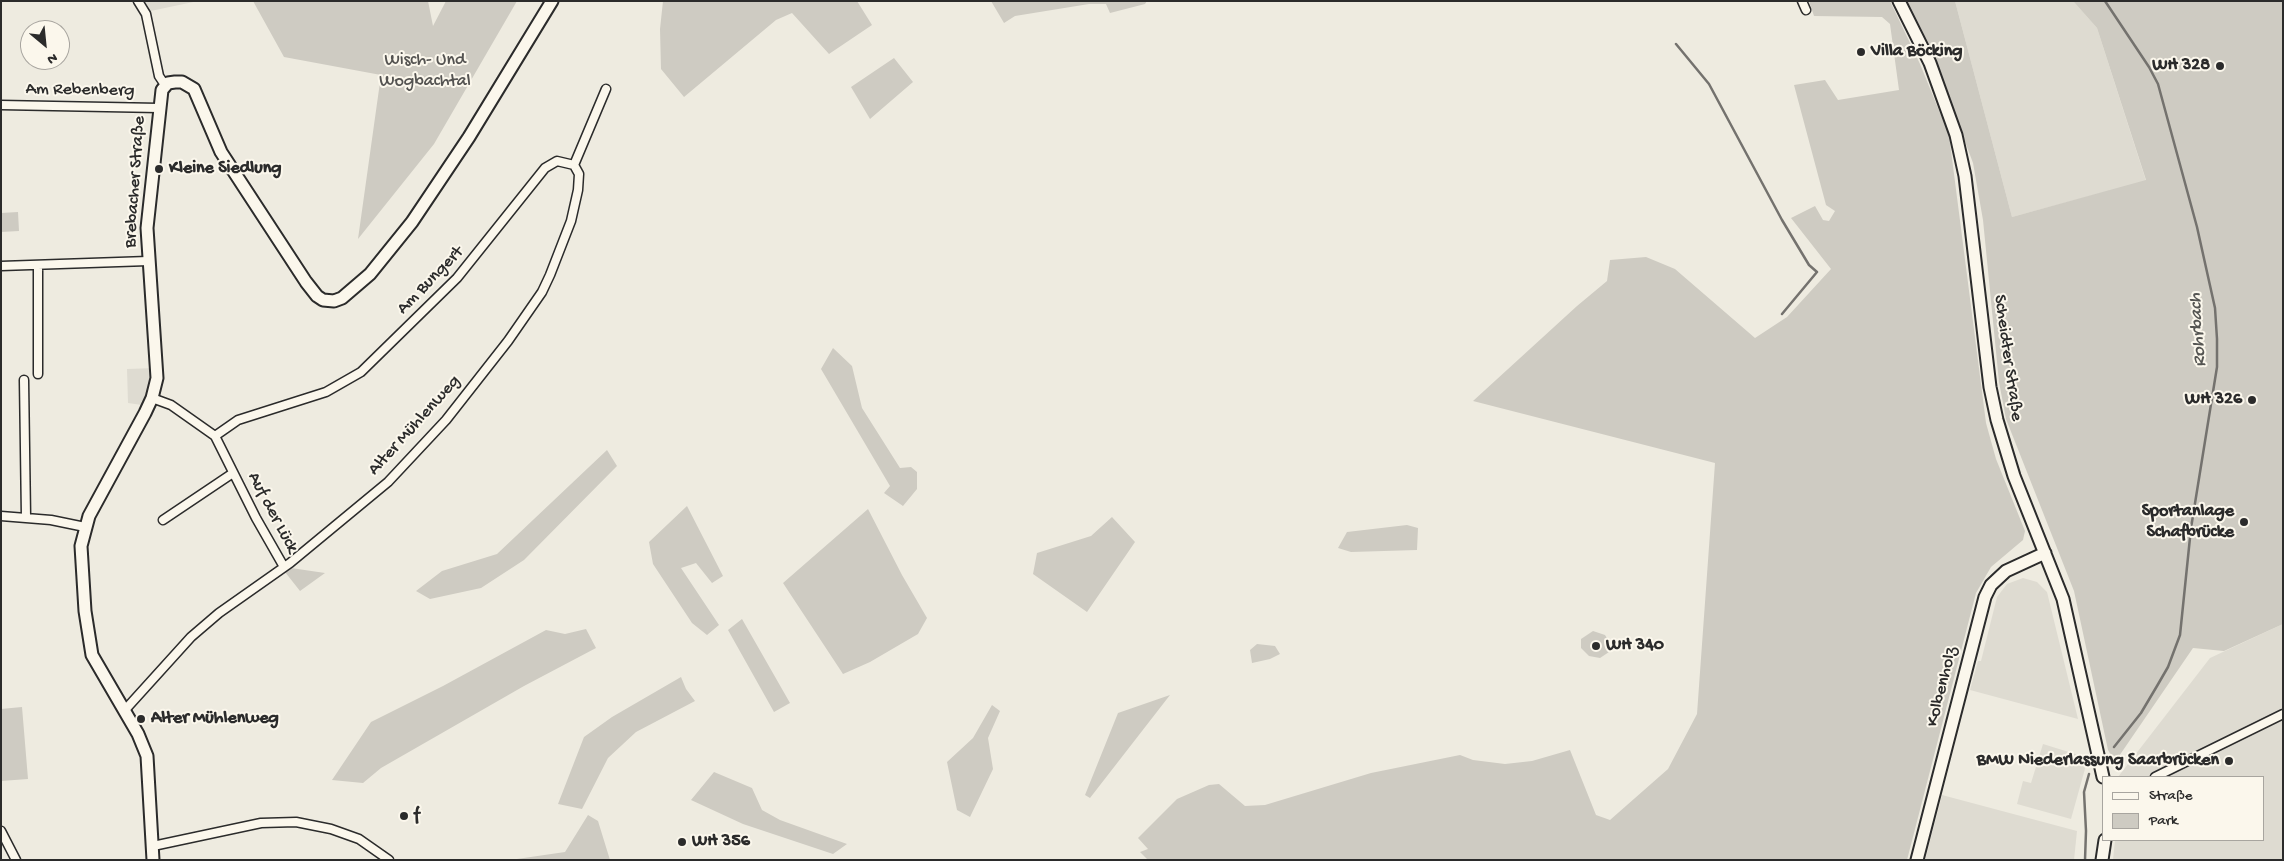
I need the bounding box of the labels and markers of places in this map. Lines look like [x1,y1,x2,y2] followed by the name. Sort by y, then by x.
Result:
[1871,41,1962,63] place label: Villa Böcking
[1855,46,1867,58] marker: Villa Böcking
[2152,55,2210,77] place label: WH 328
[2214,60,2226,72] marker: WH 328
[169,158,281,180] place label: Kleine Siedlung
[153,163,165,175] marker: Kleine Siedlung
[2185,389,2242,411] place label: WH 326
[2246,394,2258,406] marker: WH 326
[2142,501,2234,544] place label: Sportanlage Schafbrücke
[2238,516,2250,528] marker: Sportanlage Schafbrücke
[1606,635,1664,657] place label: WH 340
[1590,640,1602,652] marker: WH 340
[151,708,279,730] place label: Alter Mühlenweg
[135,713,147,725] marker: Alter Mühlenweg
[1977,750,2219,772] place label: BMW Niederlassung Saarbrücken
[2223,755,2235,767] marker: BMW Niederlassung Saarbrücken
[414,805,420,827] place label: f
[398,810,410,822] marker: f
[692,831,750,853] place label: WH 356
[676,836,688,848] marker: WH 356

